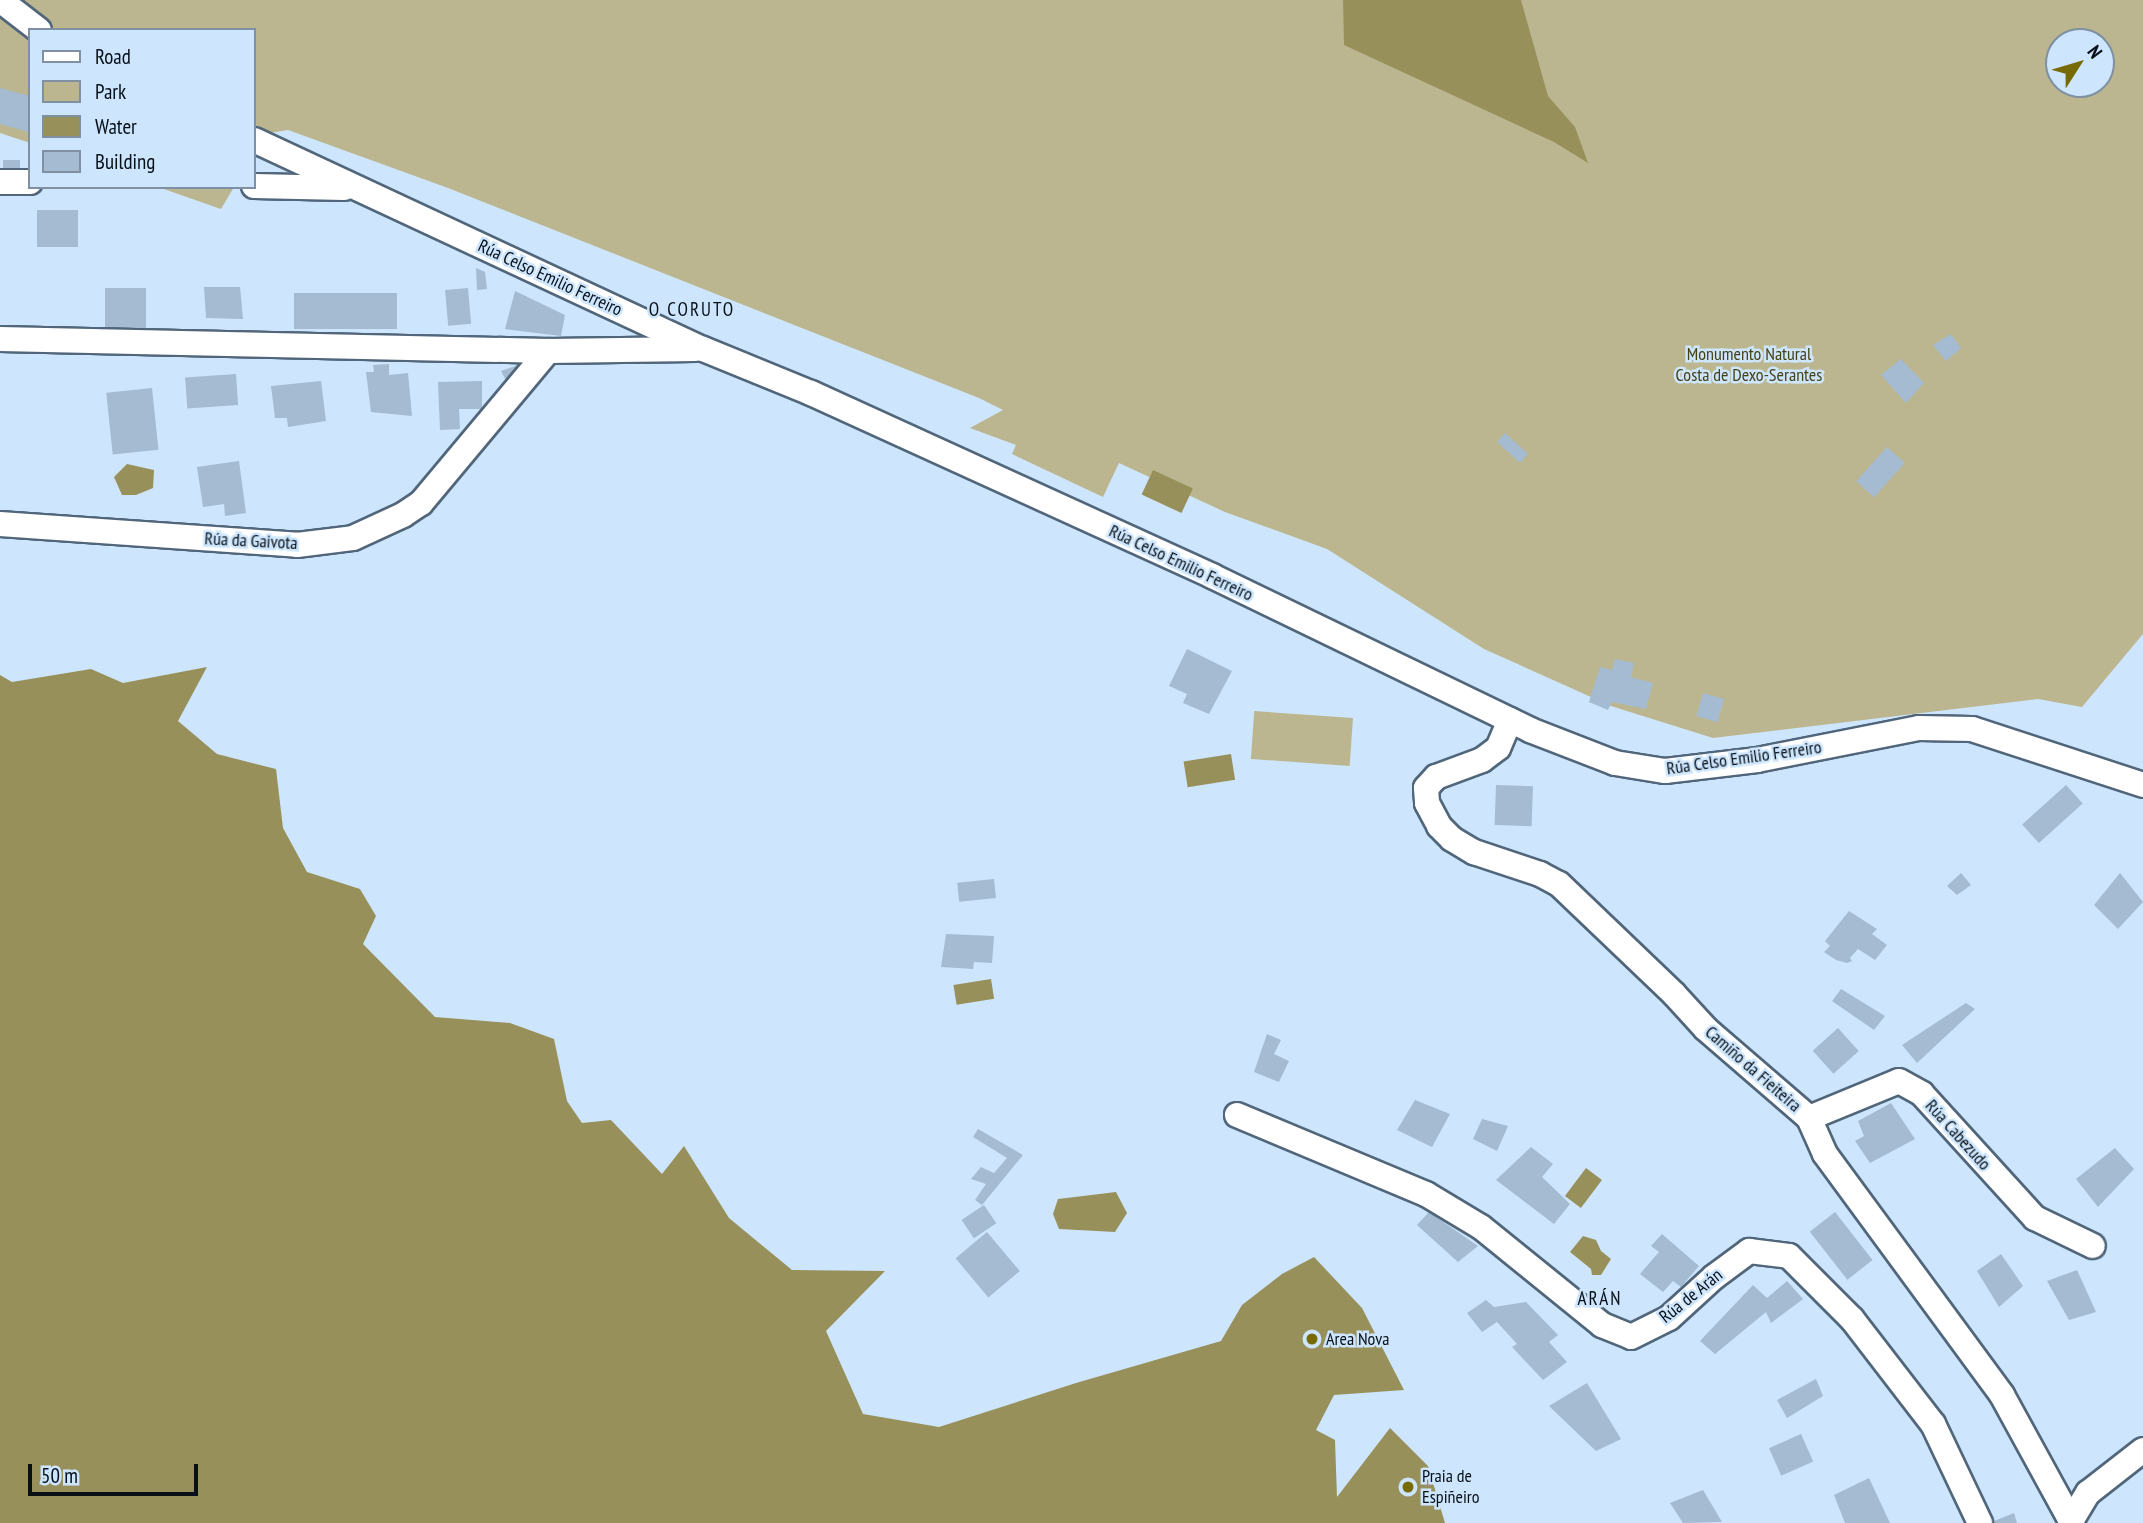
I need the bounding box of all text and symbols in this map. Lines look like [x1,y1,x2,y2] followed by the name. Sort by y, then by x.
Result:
[28,28,256,189] legend
[2045,28,2115,98] north arrow
[2082,40,2108,63] text: N
[95,43,131,70] text: Road
[95,78,126,105] text: Park
[95,113,137,140] text: Water
[95,148,155,175] text: Building
[475,235,625,321] street label: Rúa Celso Emilio Ferreiro
[650,299,734,321] district label: O CORUTO
[1676,344,1822,386] park label: Monumento Natural Costa de Dexo-Serantes
[1106,520,1256,606] street label: Rúa Celso Emilio Ferreiro
[204,528,298,554] street label: Rúa da Gaivota
[1665,736,1823,780] street label: Rúa Celso Emilio Ferreiro
[1701,1021,1805,1117] street label: Camiño da Fieiteira
[1921,1095,1995,1175] street label: Rúa Cabezudo
[1655,1264,1727,1328] street label: Rúa de Arán
[1578,1288,1622,1310] district label: ARÁN
[1326,1328,1389,1350] place label: Area Nova
[1304,1331,1320,1347] marker: Area Nova
[32,1450,201,1494] scale bar
[41,1462,78,1489] text: 50 m
[1422,1466,1479,1508] place label: Praia de Espiñeiro
[1400,1479,1416,1495] marker: Praia de Espiñeiro

